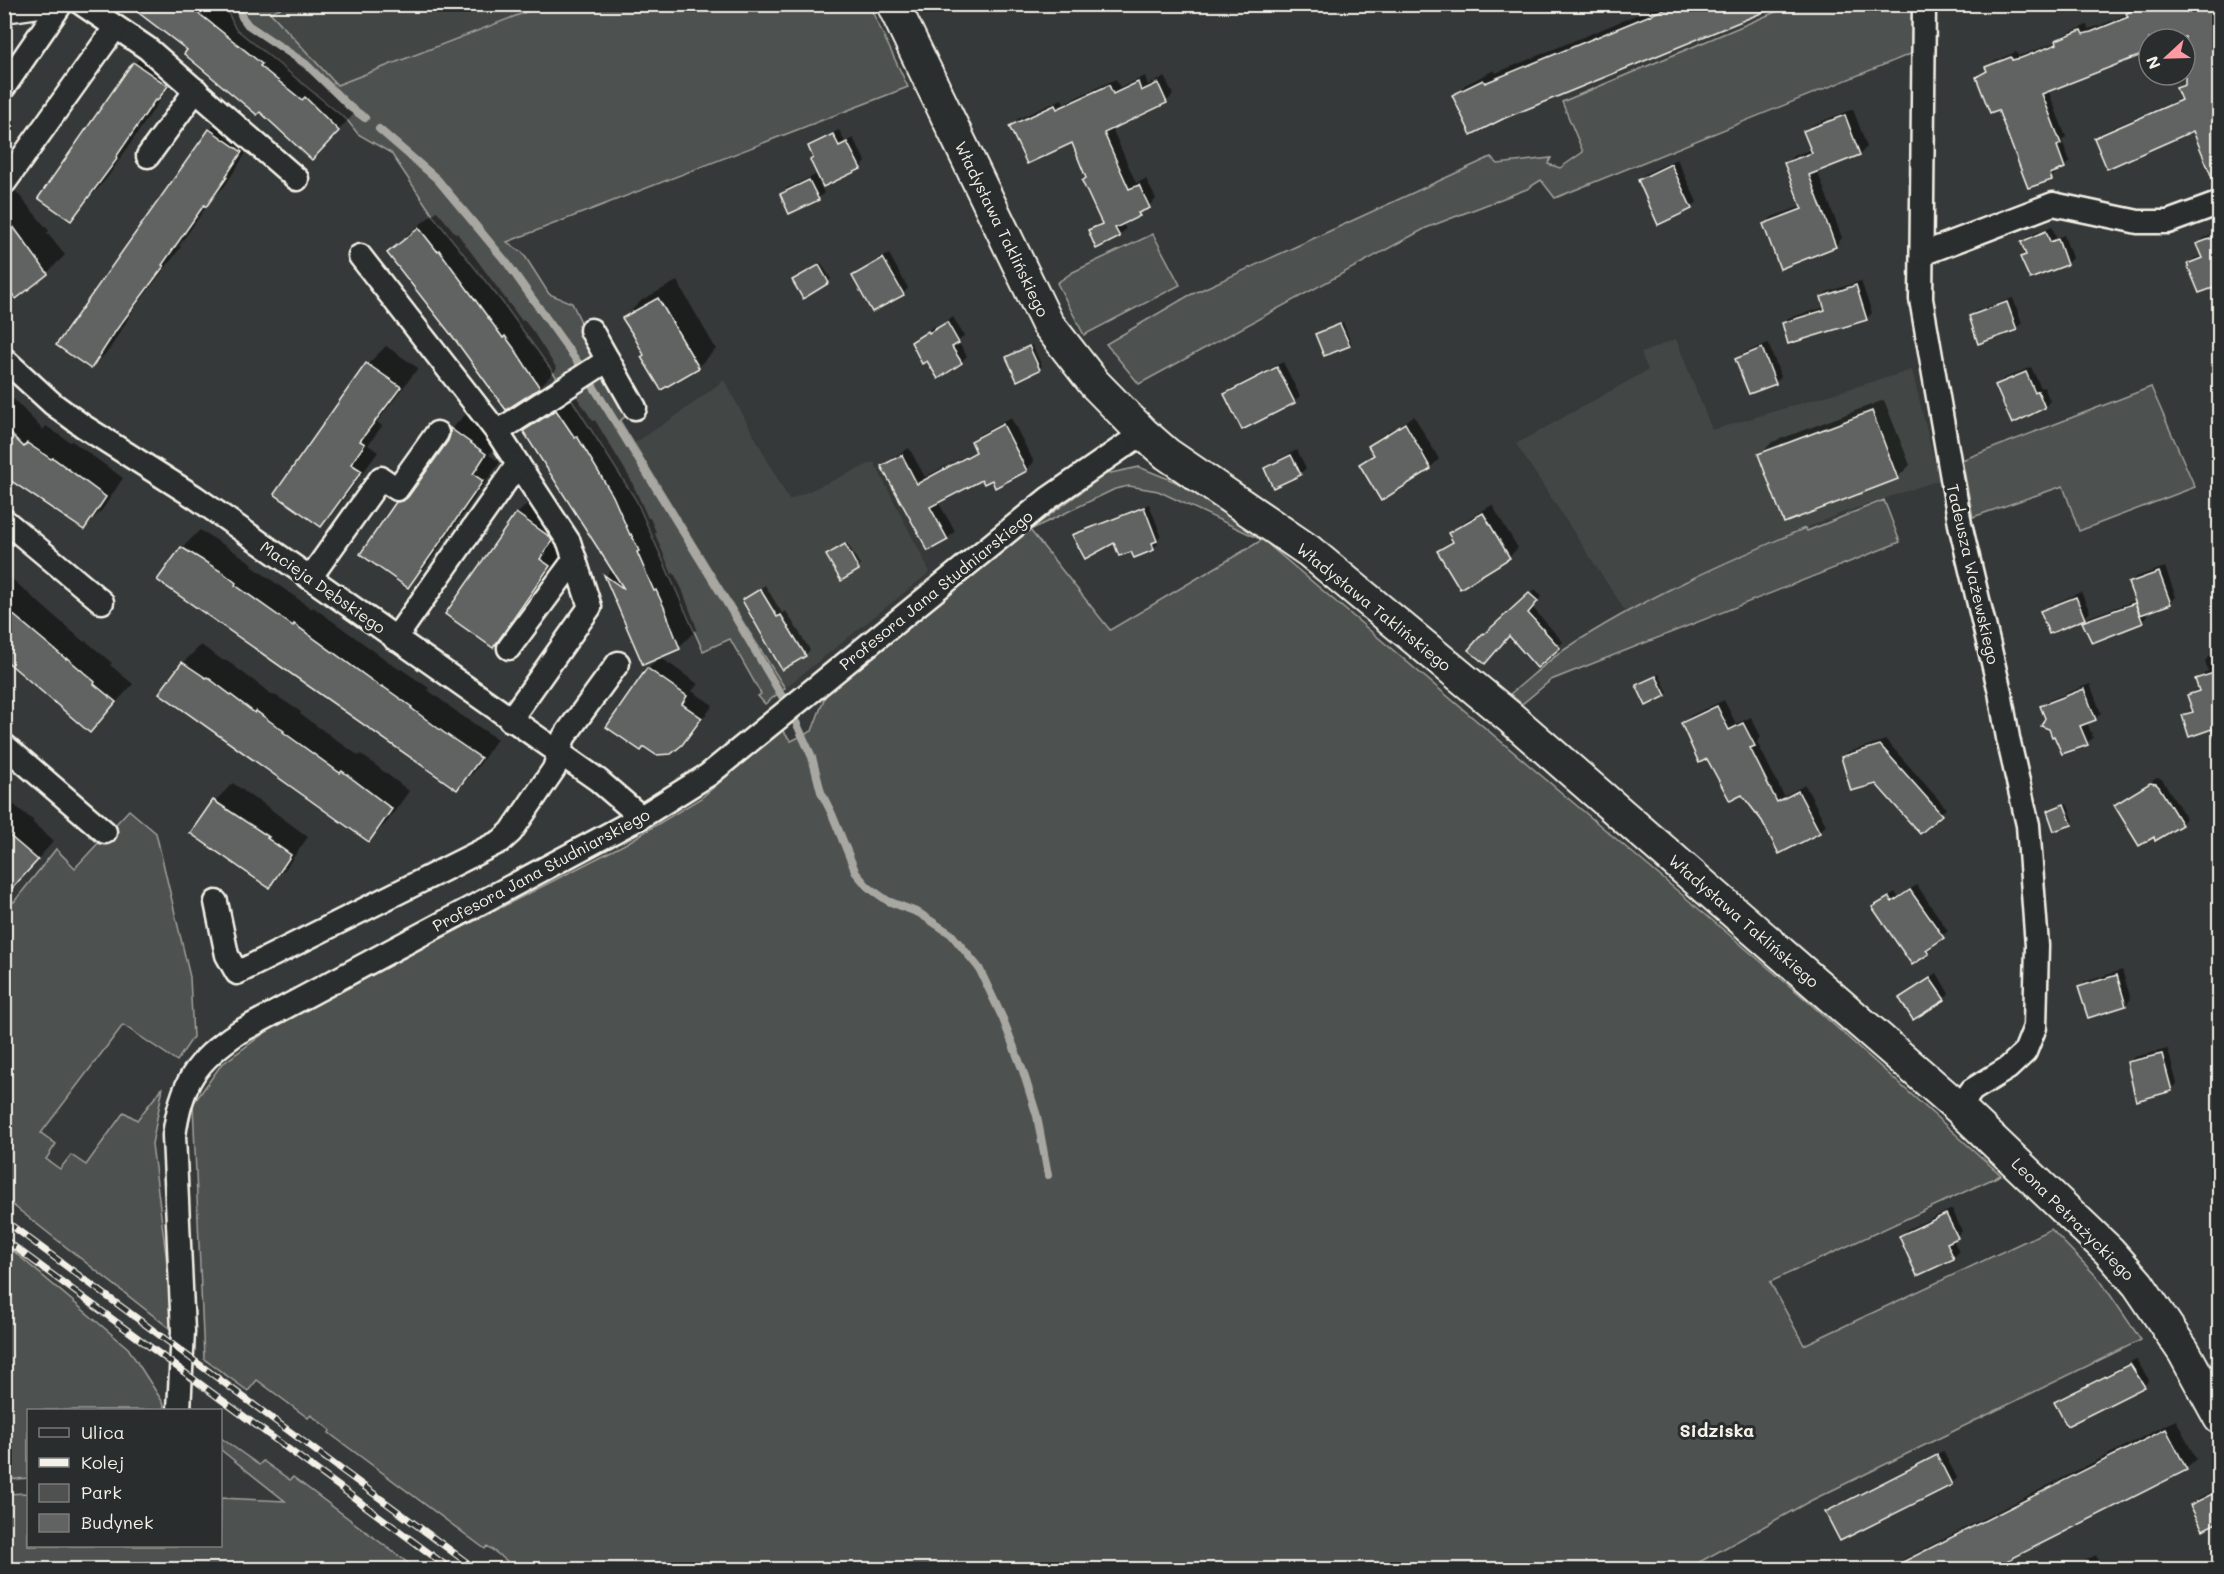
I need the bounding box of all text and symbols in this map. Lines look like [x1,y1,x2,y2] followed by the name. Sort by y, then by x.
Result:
[2137,27,2197,87] north arrow
[2141,53,2165,72] text: N
[951,138,1054,320] street label: Władysława Taklińskiego
[1943,482,2004,666] street label: Tadeusza Ważewskiego
[835,505,1037,674] street label: Profesora Jana Studniarskiego
[257,535,390,638] street label: Macieja Dębskiego
[1293,538,1456,675] street label: Władysława Taklińskiego
[429,803,653,936] street label: Profesora Jana Studniarskiego
[1665,849,1824,992] street label: Władysława Taklińskiego
[2008,1153,2139,1284] street label: Leona Petrażyckiego
[27,1409,222,1547] legend
[1680,1418,1754,1442] district label: Sidziska
[81,1420,125,1444] text: Ulica
[81,1450,124,1474] text: Kolej
[81,1480,122,1504] text: Park
[81,1510,154,1534] text: Budynek

